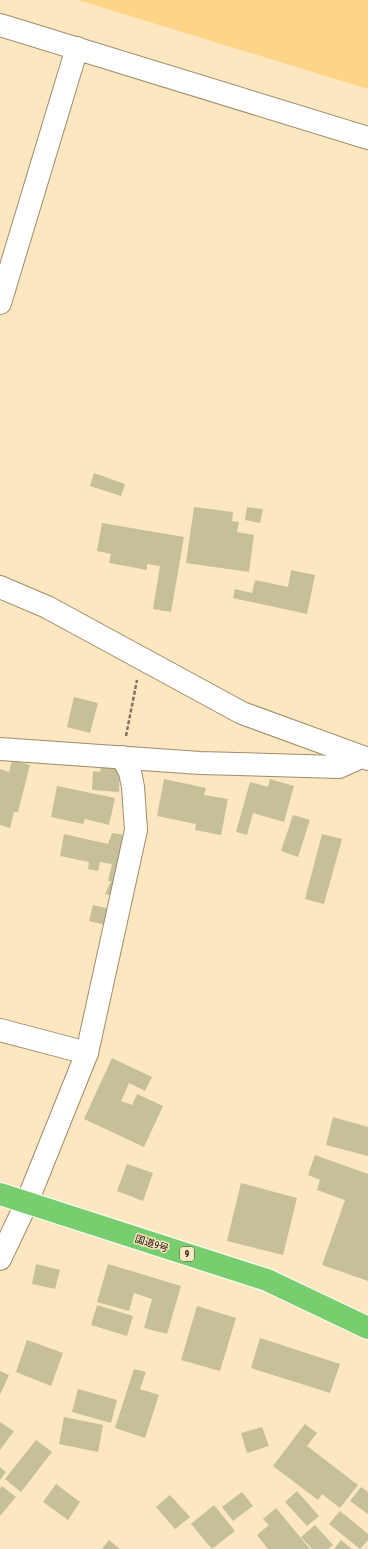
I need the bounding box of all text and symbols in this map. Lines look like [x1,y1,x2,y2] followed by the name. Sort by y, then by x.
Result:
[134,1233,170,1254] street label: 国道9号
[180,1247,194,1261] road number: 9

